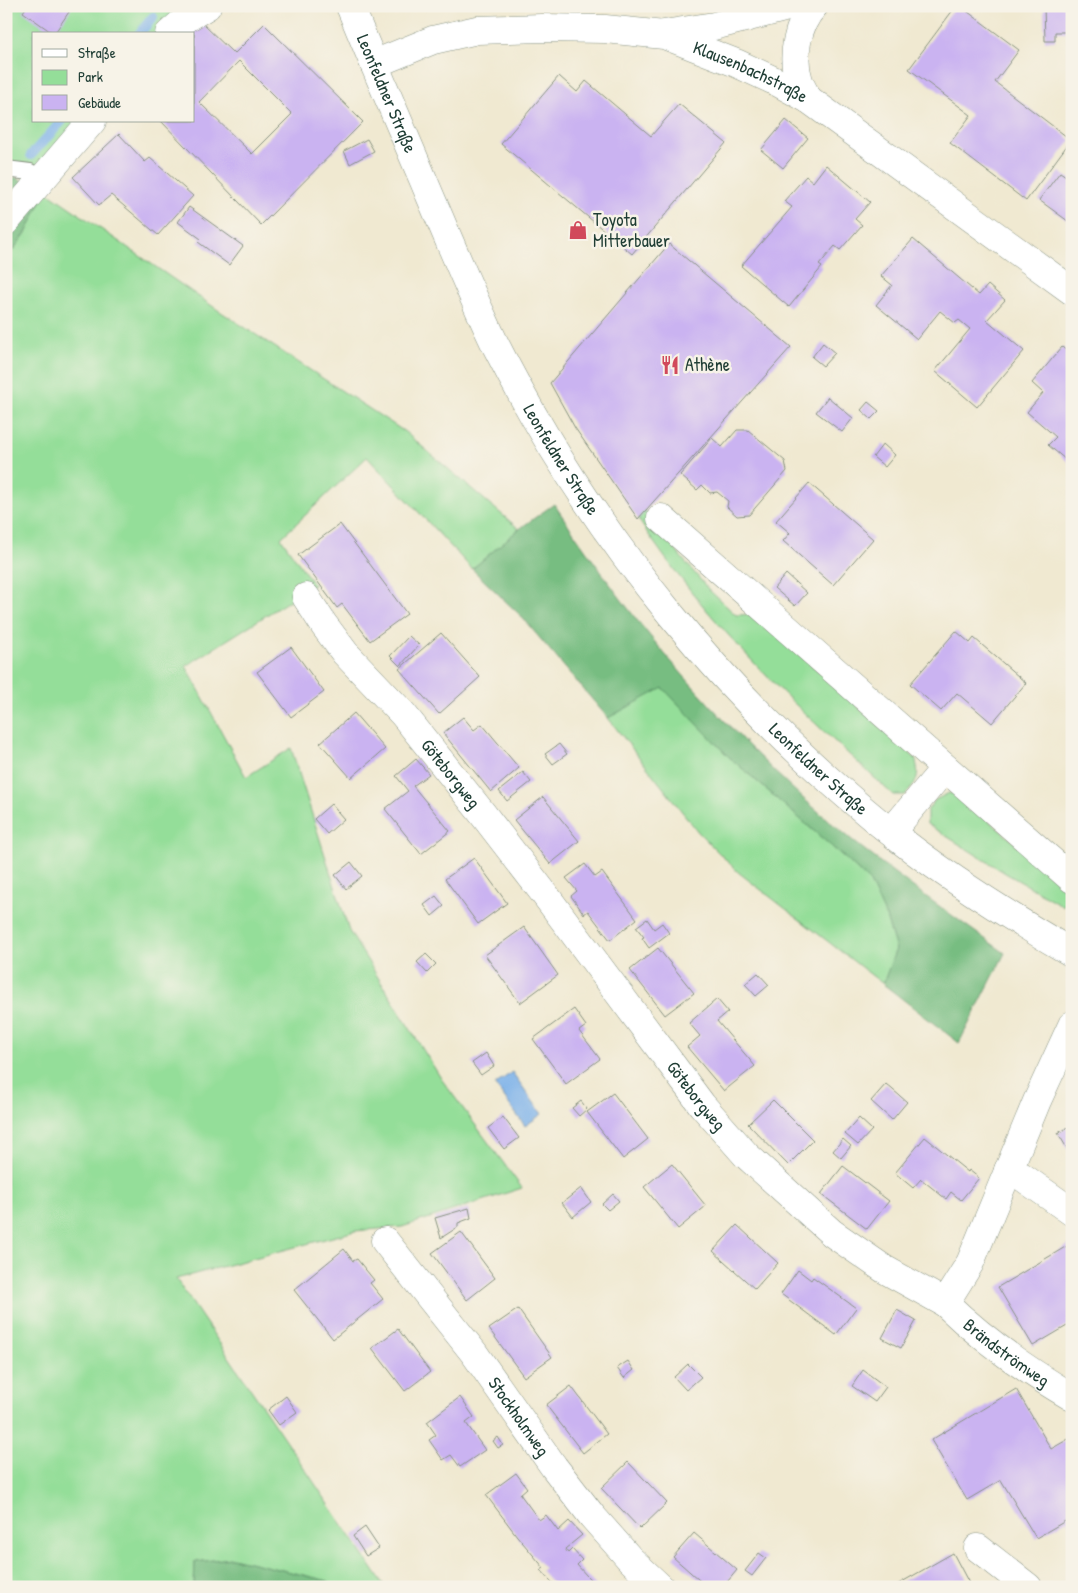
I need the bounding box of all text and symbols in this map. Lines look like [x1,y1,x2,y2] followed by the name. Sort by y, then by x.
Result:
[351,30,423,156] street label: Leonfeldner Straße
[32,32,195,122] legend
[690,34,812,108] street label: Klausenbachstraße
[78,42,116,63] text: Straße
[78,66,103,87] text: Park
[78,92,121,113] text: Gebäude
[593,207,670,253] place label: Toyota Mitterbauer
[567,219,589,241] shop icon: Toyota Mitterbauer
[685,352,730,377] place label: Athène
[659,354,681,376] restaurant icon: Athène
[518,399,605,520] street label: Leonfeldner Straße
[764,717,874,821] street label: Leonfeldner Straße
[416,733,487,814] street label: Göteborgweg
[661,1056,732,1136] street label: Göteborgweg
[958,1312,1054,1392] street label: Brändströmweg
[483,1372,556,1461] street label: Stockholmweg

